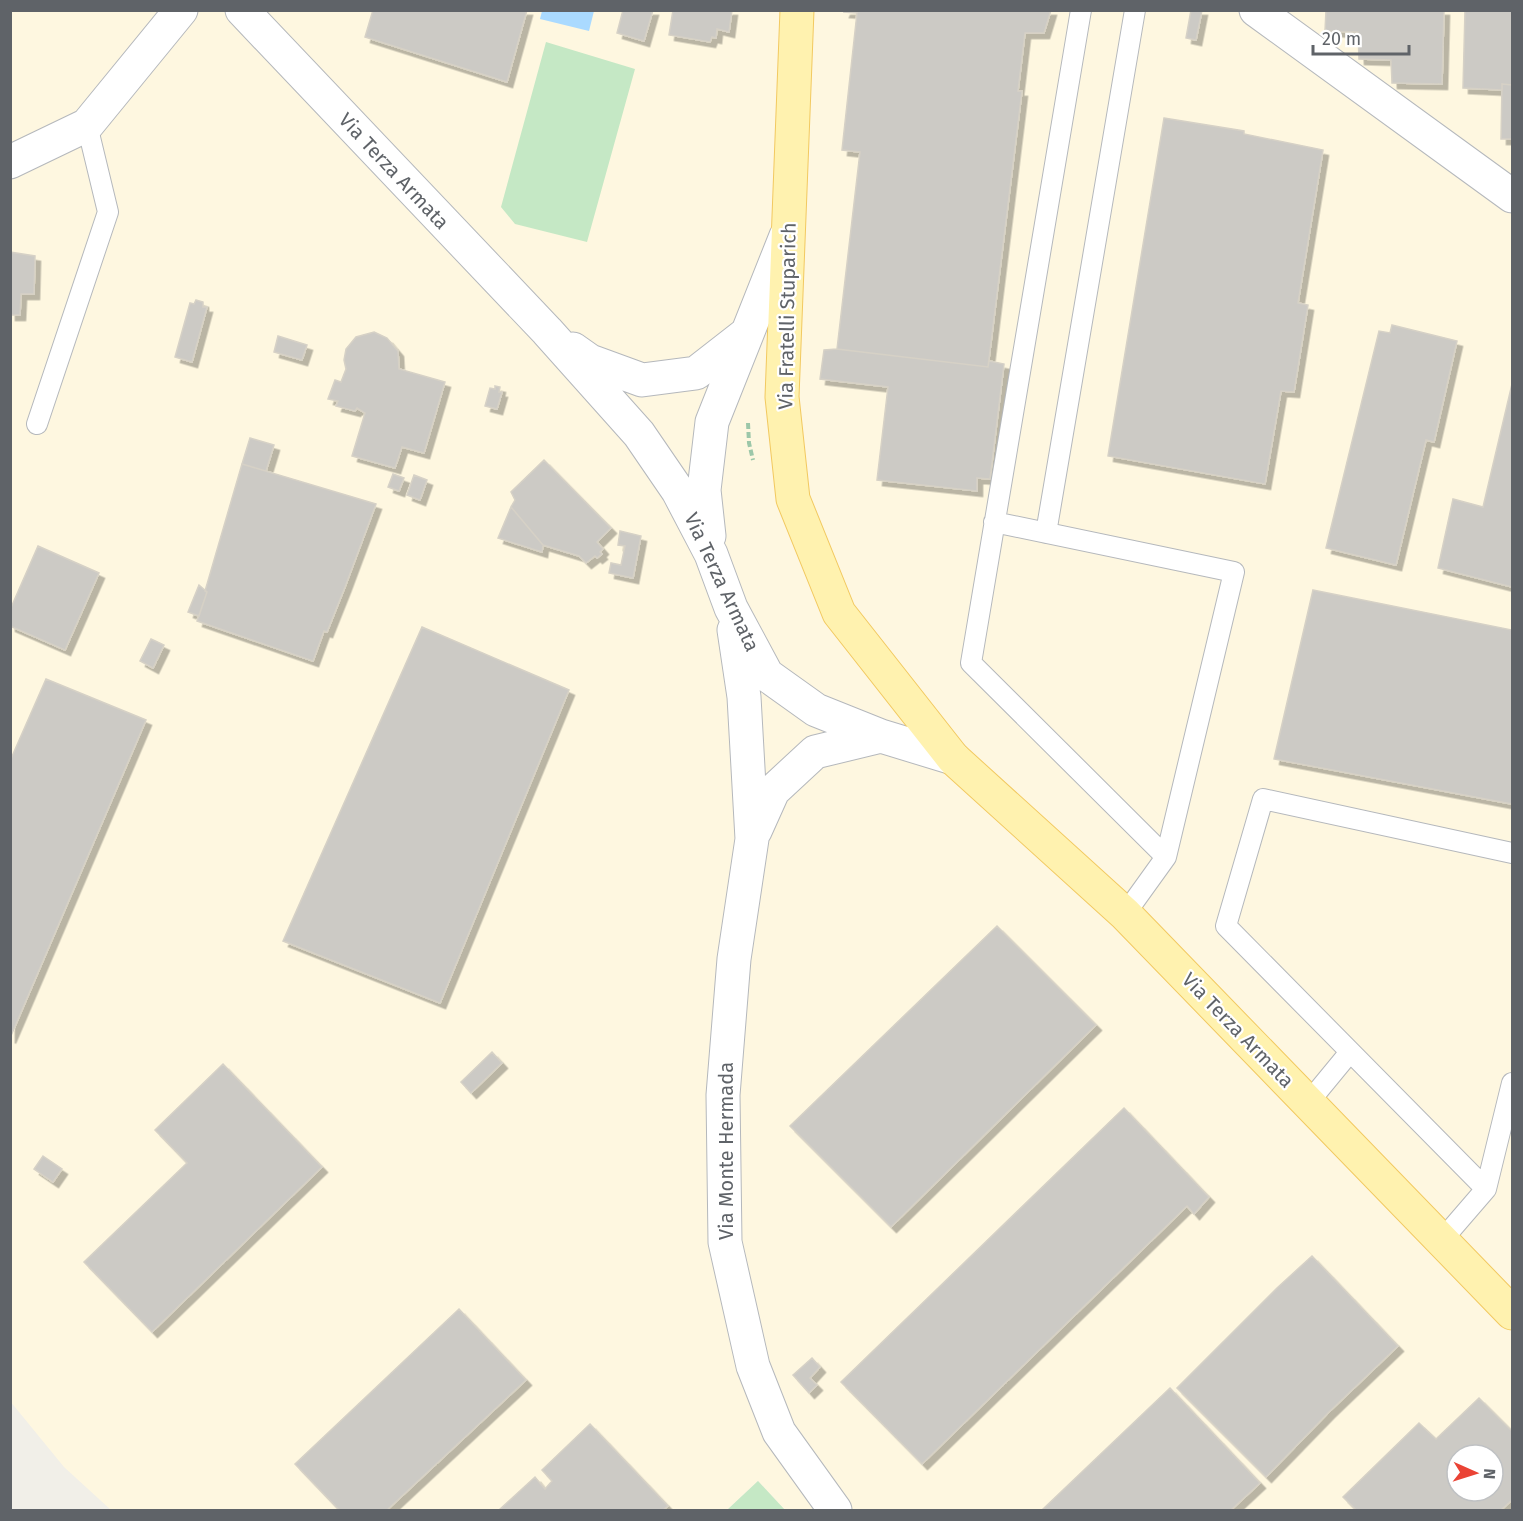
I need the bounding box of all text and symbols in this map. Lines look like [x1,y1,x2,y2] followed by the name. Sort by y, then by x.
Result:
[1313,18,1409,56] scale bar
[1322,28,1361,50] text: 20 m
[334,108,454,234] street label: Via Terza Armata
[773,222,801,410] street label: Via Fratelli Stuparich
[679,509,765,655] street label: Via Terza Armata
[1177,968,1299,1092] street label: Via Terza Armata
[714,1062,738,1240] street label: Via Monte Hermada
[1445,1443,1505,1503] north arrow
[1480,1468,1499,1480] text: N

